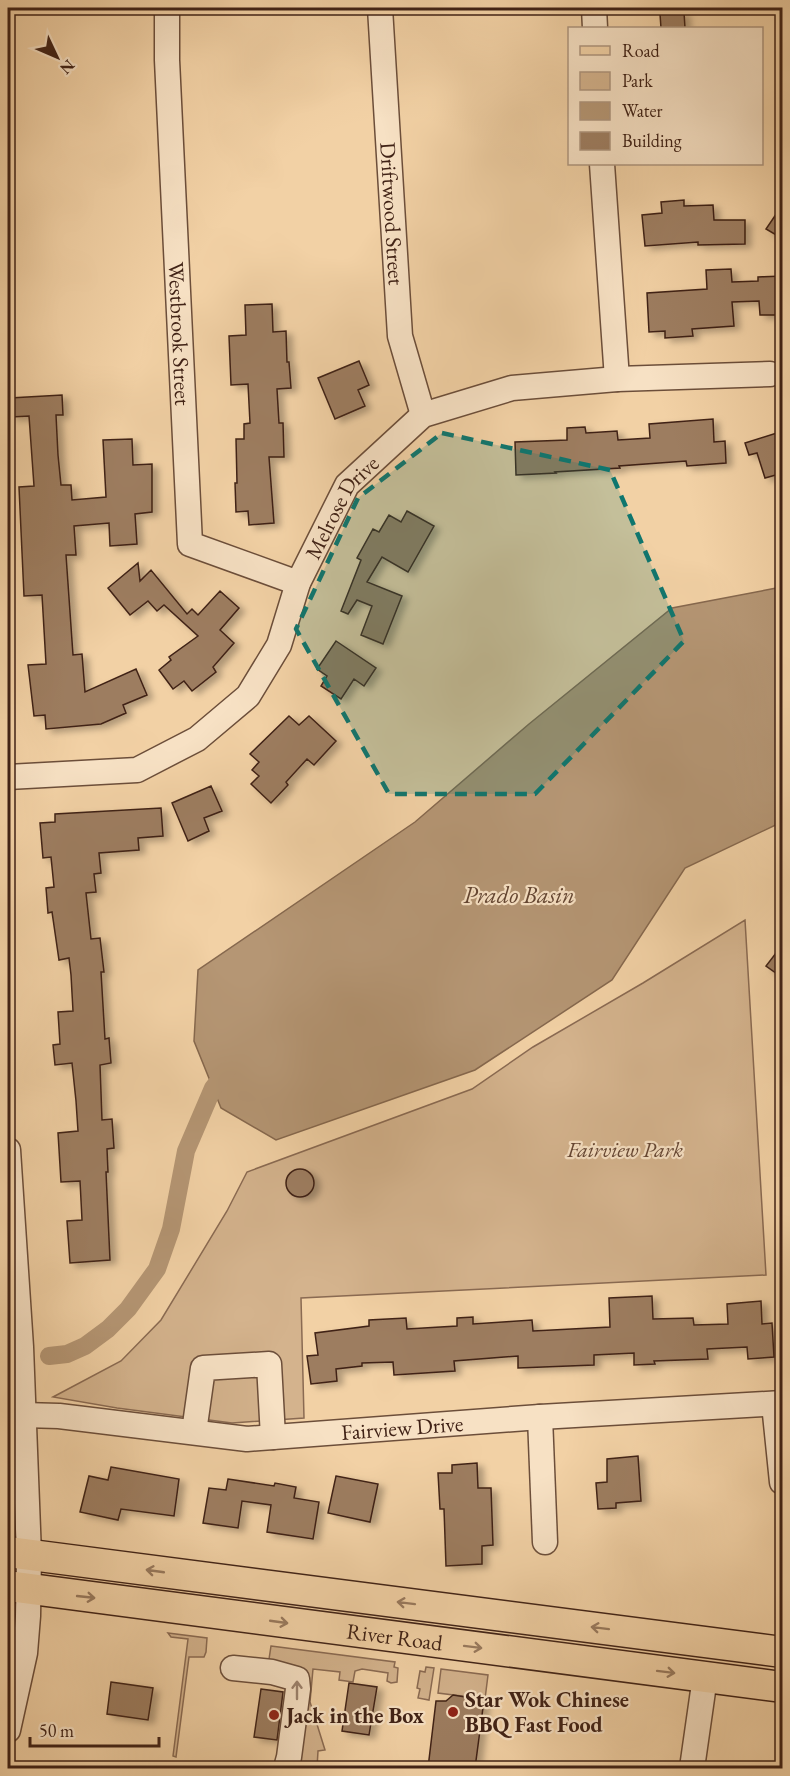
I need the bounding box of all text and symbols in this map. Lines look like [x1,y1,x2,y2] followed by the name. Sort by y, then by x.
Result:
[27,27,87,87] north arrow
[568,27,763,165] legend
[622,39,661,62] text: Road
[55,55,79,79] text: N
[622,69,653,92] text: Park
[622,99,663,122] text: Water
[622,129,682,152] text: Building
[374,141,411,286] street label: Driftwood Street
[162,261,198,406] street label: Westbrook Street
[298,448,385,564] street label: Melrose Drive
[463,879,575,910] water label: Prado Basin
[566,1135,683,1164] park label: Fairview Park
[340,1408,465,1446] street label: Fairview Drive
[146,1565,165,1576] one-way arrow
[76,1591,95,1602] one-way arrow
[397,1598,417,1609] one-way arrow
[269,1616,289,1627] one-way arrow
[345,1616,445,1657] street label: River Road
[590,1623,610,1634] one-way arrow
[462,1642,482,1653] one-way arrow
[656,1666,676,1677] one-way arrow
[291,1681,303,1701] one-way arrow
[465,1685,629,1739] place label: Star Wok Chinese BBQ Fast Food
[284,1701,424,1730] place label: Jack in the Box
[446,1705,460,1719] marker: Star Wok Chinese BBQ Fast Food
[267,1708,281,1722] marker: Jack in the Box
[30,1710,159,1748] scale bar
[39,1719,74,1742] text: 50 m

